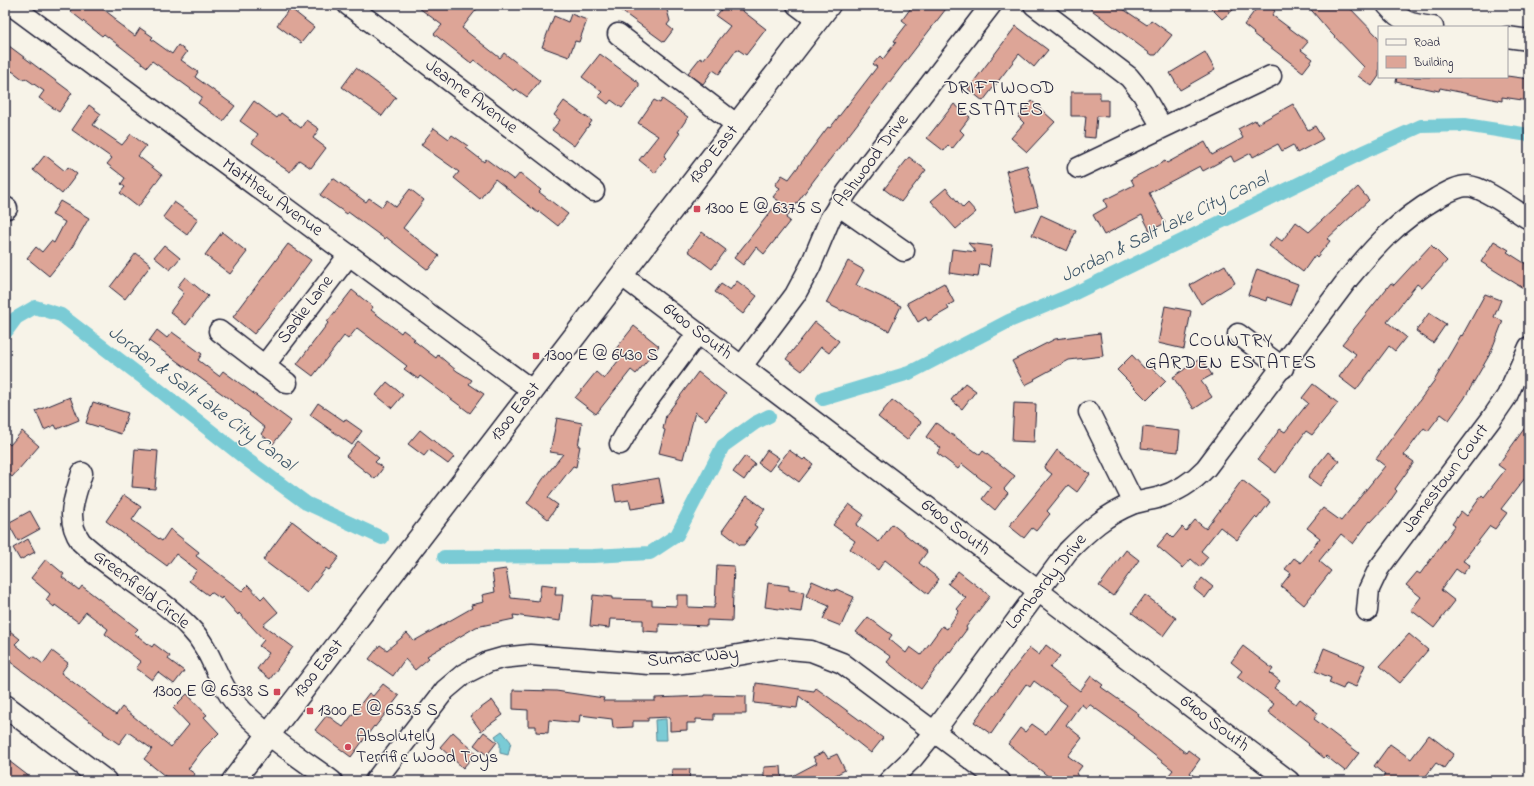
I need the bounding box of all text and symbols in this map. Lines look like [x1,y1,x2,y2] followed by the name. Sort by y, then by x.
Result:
[1378,26,1508,78] legend
[1414,34,1440,52] text: Road
[419,53,524,141] street label: Jeanne Avenue
[1413,54,1453,73] text: Building
[944,75,1055,124] district label: DRIFTWOOD ESTATES
[828,108,916,213] street label: Ashwood Drive
[682,120,746,190] street label: 1300 East
[216,152,329,244] street label: Matthew Avenue
[1057,165,1276,290] water label: Jordan & Salt Lake City Canal
[705,196,822,222] place label: 1300 E @ 6375 S
[692,204,702,214] marker: 1300 E @ 6375 S
[271,269,341,350] street label: Sadie Lane
[657,297,737,367] street label: 6400 South
[102,320,303,480] water label: Jordan & Salt Lake City Canal
[1145,328,1317,377] district label: COUNTRY GARDEN ESTATES
[544,343,658,369] place label: 1300 E @ 6430 S
[531,351,541,361] marker: 1300 E @ 6430 S
[484,377,548,447] street label: 1300 East
[1396,419,1496,539] street label: Jamestown Court
[915,493,995,563] street label: 6400 South
[1000,528,1095,636] street label: Lombardy Drive
[87,544,196,637] street label: Greenfield Circle
[287,634,351,704] street label: 1300 East
[646,641,740,675] street label: Sumac Way
[153,679,269,705] place label: 1300 E @ 6538 S
[272,687,282,697] marker: 1300 E @ 6538 S
[1174,689,1254,759] street label: 6400 South
[318,698,438,724] place label: 1300 E @ 6535 S
[305,706,315,716] marker: 1300 E @ 6535 S
[356,724,498,771] place label: Absolutely Terrific Wood Toys
[343,742,353,752] marker: Absolutely Terrific Wood Toys

